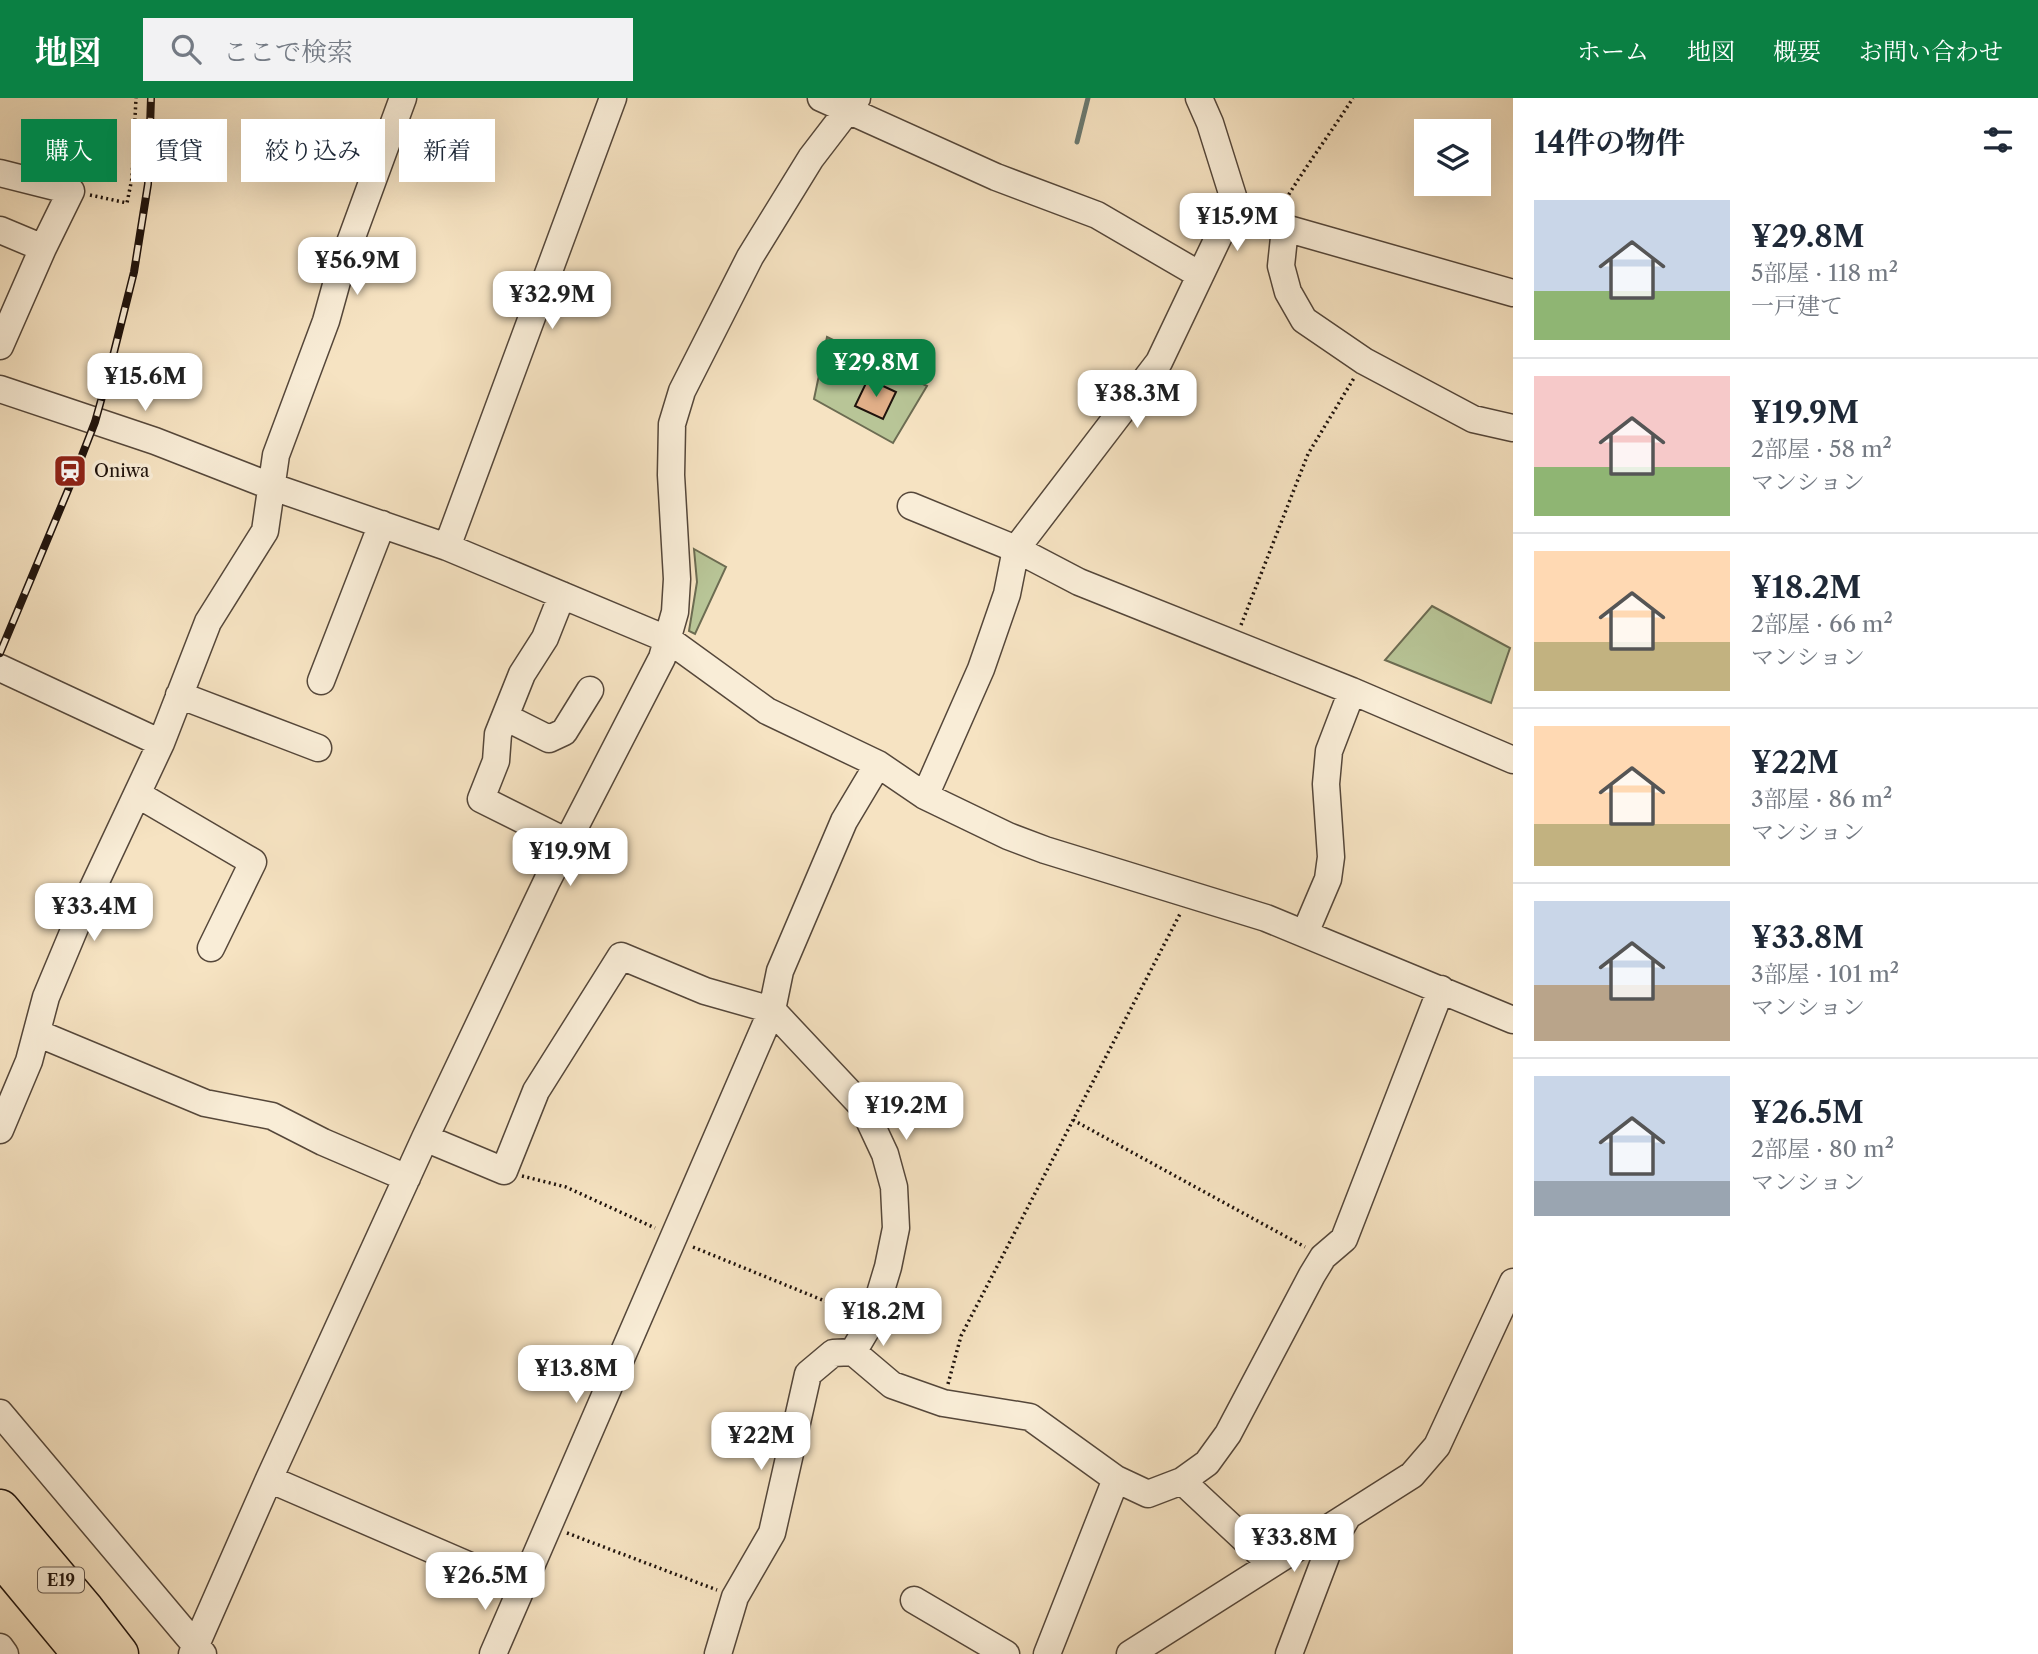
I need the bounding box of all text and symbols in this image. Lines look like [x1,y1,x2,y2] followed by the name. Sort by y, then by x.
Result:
[143,18,633,81] search box
[167,30,205,68] icon: search
[35,32,101,73] text: 地図
[223,36,353,68] text: ここで検索
[1577,37,1649,66] text: ホーム
[1687,37,1735,66] text: 地図
[1773,37,1821,66] text: 概要
[1859,37,2003,66] text: お問い合わせ
[21,119,117,182] chip: 購入
[131,119,227,182] chip: 賃貸
[241,119,385,182] chip: 絞り込み
[399,119,495,182] chip: 新着
[1414,119,1491,196] map controls
[1414,119,1491,196] button: layers
[1979,121,2017,159] icon: filters
[1534,124,1685,161] text: 14件の物件
[1180,194,1294,253] pin: ¥15.9M
[1196,202,1278,230] text: ¥15.9M
[1751,218,1865,255] text: ¥29.8M
[1590,228,1674,312] icon: home
[300,238,414,297] pin: ¥56.9M
[314,246,400,274] text: ¥56.9M
[1751,259,1898,287] text: 5部屋 · 118 m²
[495,272,609,331] pin: ¥32.9M
[509,280,595,308] text: ¥32.9M
[1751,292,1843,320] text: 一戸建て
[819,340,933,399] pin: ¥29.8M
[832,348,920,376] text: ¥29.8M
[88,354,202,413] pin: ¥15.6M
[103,362,187,390] text: ¥15.6M
[1080,370,1194,430] pin: ¥38.3M
[1094,379,1180,407] text: ¥38.3M
[1751,394,1859,431] text: ¥19.9M
[1590,404,1674,488] icon: home
[1751,435,1892,463] text: 2部屋 · 58 m²
[51,452,89,490] station icon: Oniwa
[94,460,150,482] place label: Oniwa
[1751,468,1865,496] text: マンション
[1751,569,1861,606] text: ¥18.2M
[1590,579,1674,663] icon: home
[1751,610,1893,638] text: 2部屋 · 66 m²
[1751,643,1865,671] text: マンション
[1751,744,1839,781] text: ¥22M
[1590,754,1674,838] icon: home
[1751,785,1892,813] text: 3部屋 · 86 m²
[1751,818,1865,846] text: マンション
[513,828,627,888] pin: ¥19.9M
[529,837,611,865] text: ¥19.9M
[37,884,151,943] pin: ¥33.4M
[51,892,137,920] text: ¥33.4M
[1751,919,1864,956] text: ¥33.8M
[1590,929,1674,1013] icon: home
[1751,960,1899,988] text: 3部屋 · 101 m²
[1751,993,1865,1021] text: マンション
[849,1082,963,1142] pin: ¥19.2M
[864,1091,948,1119] text: ¥19.2M
[1751,1094,1864,1131] text: ¥26.5M
[1590,1104,1674,1188] icon: home
[1751,1135,1894,1163] text: 2部屋 · 80 m²
[1751,1168,1865,1196] text: マンション
[826,1288,940,1348] pin: ¥18.2M
[841,1297,925,1325] text: ¥18.2M
[519,1346,633,1405] pin: ¥13.8M
[534,1354,618,1382] text: ¥13.8M
[720,1412,802,1472] pin: ¥22M
[727,1421,795,1449] text: ¥22M
[1237,1514,1351,1574] pin: ¥33.8M
[1251,1523,1337,1551] text: ¥33.8M
[428,1552,542,1612] pin: ¥26.5M
[442,1561,528,1589] text: ¥26.5M
[38,1568,84,1592] road number: E19

